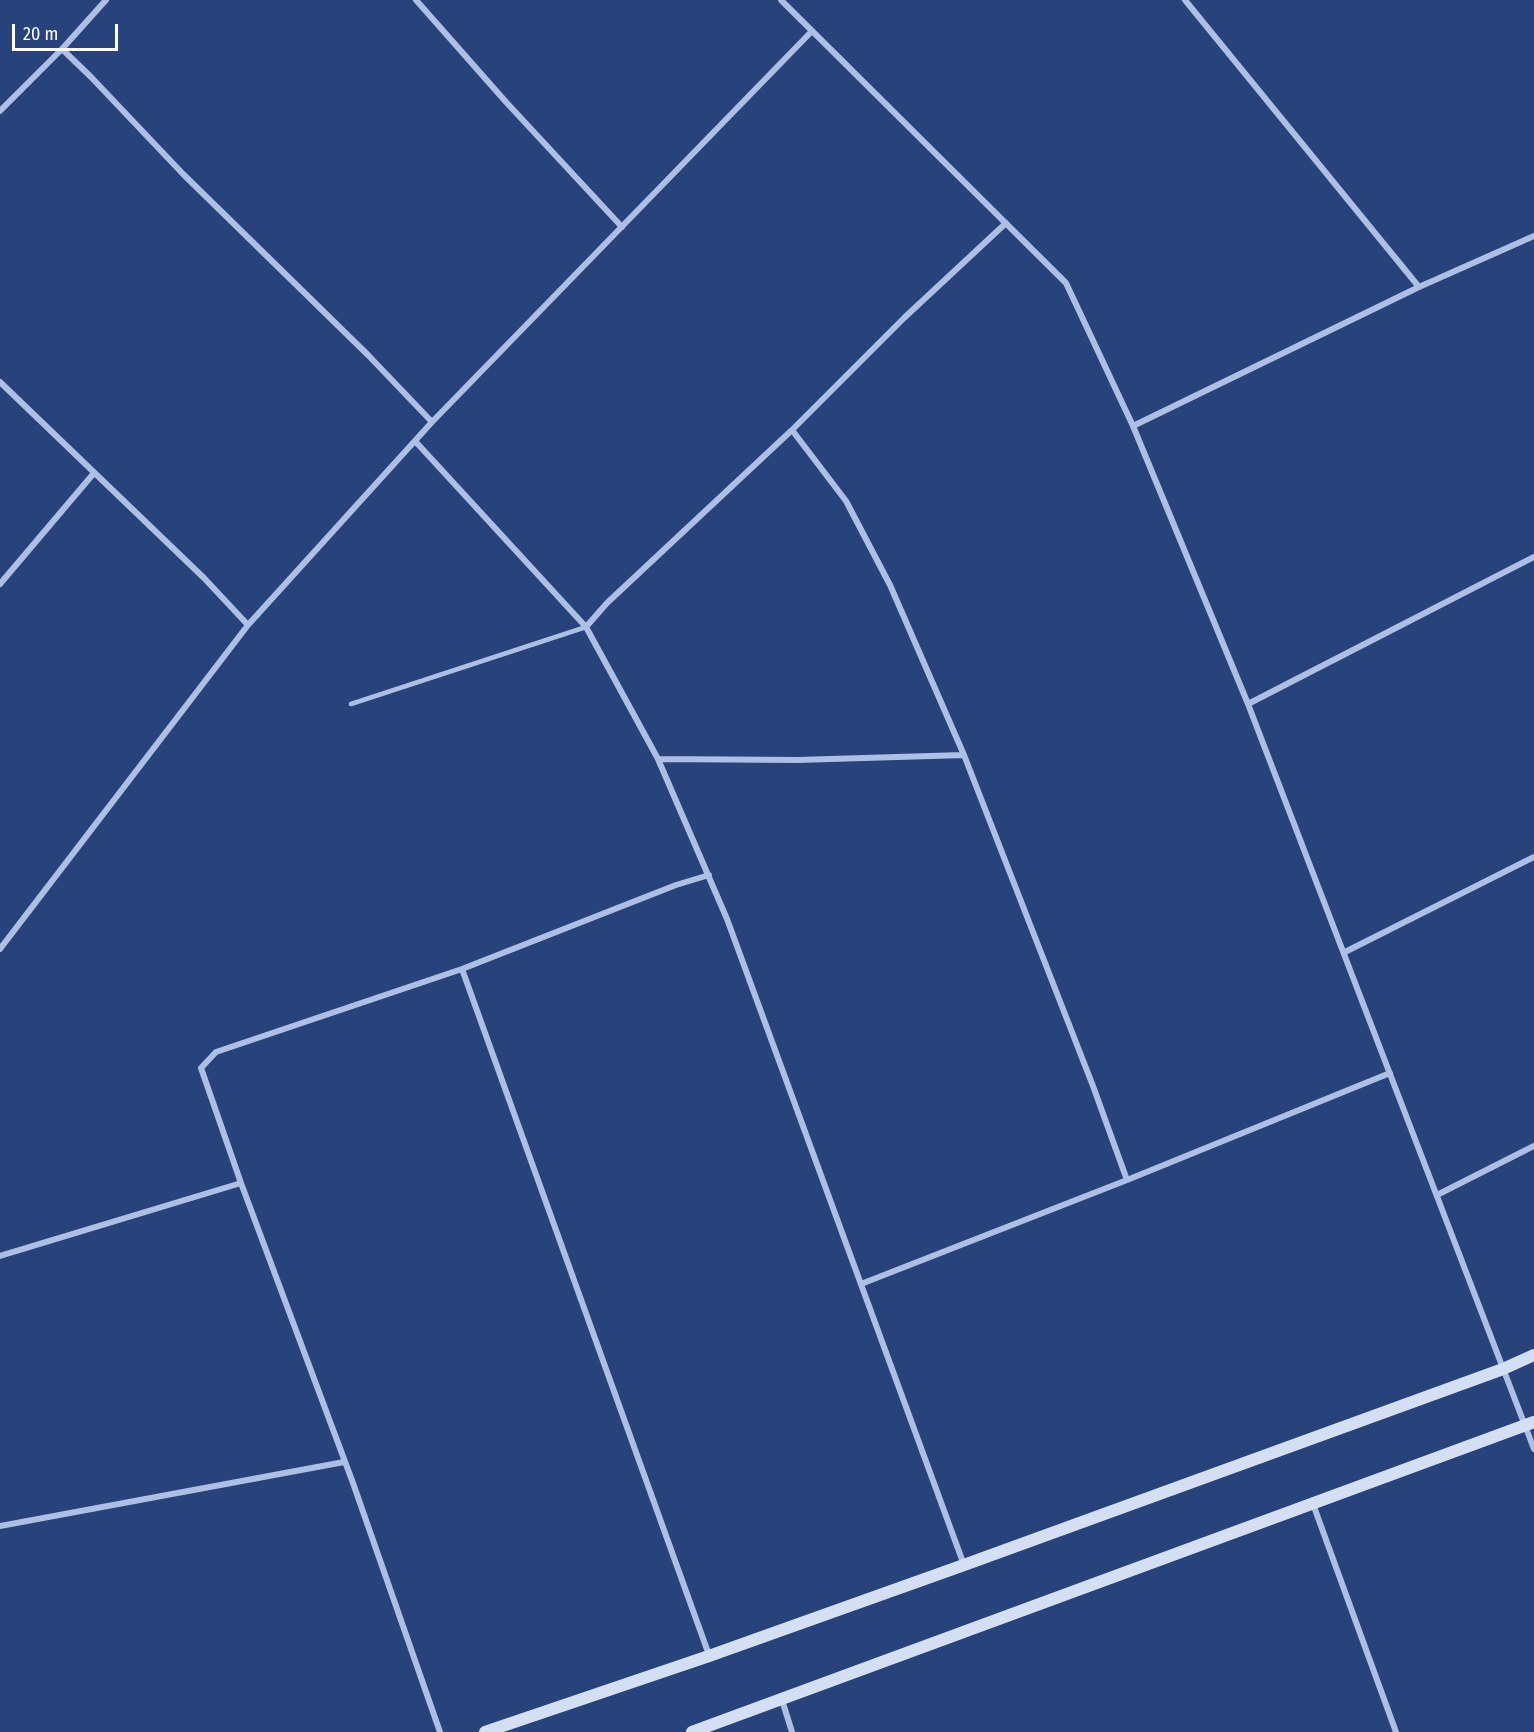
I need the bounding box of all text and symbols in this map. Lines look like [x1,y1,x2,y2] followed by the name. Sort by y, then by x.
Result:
[15,12,122,50] scale bar
[23,23,58,45] text: 20 m

